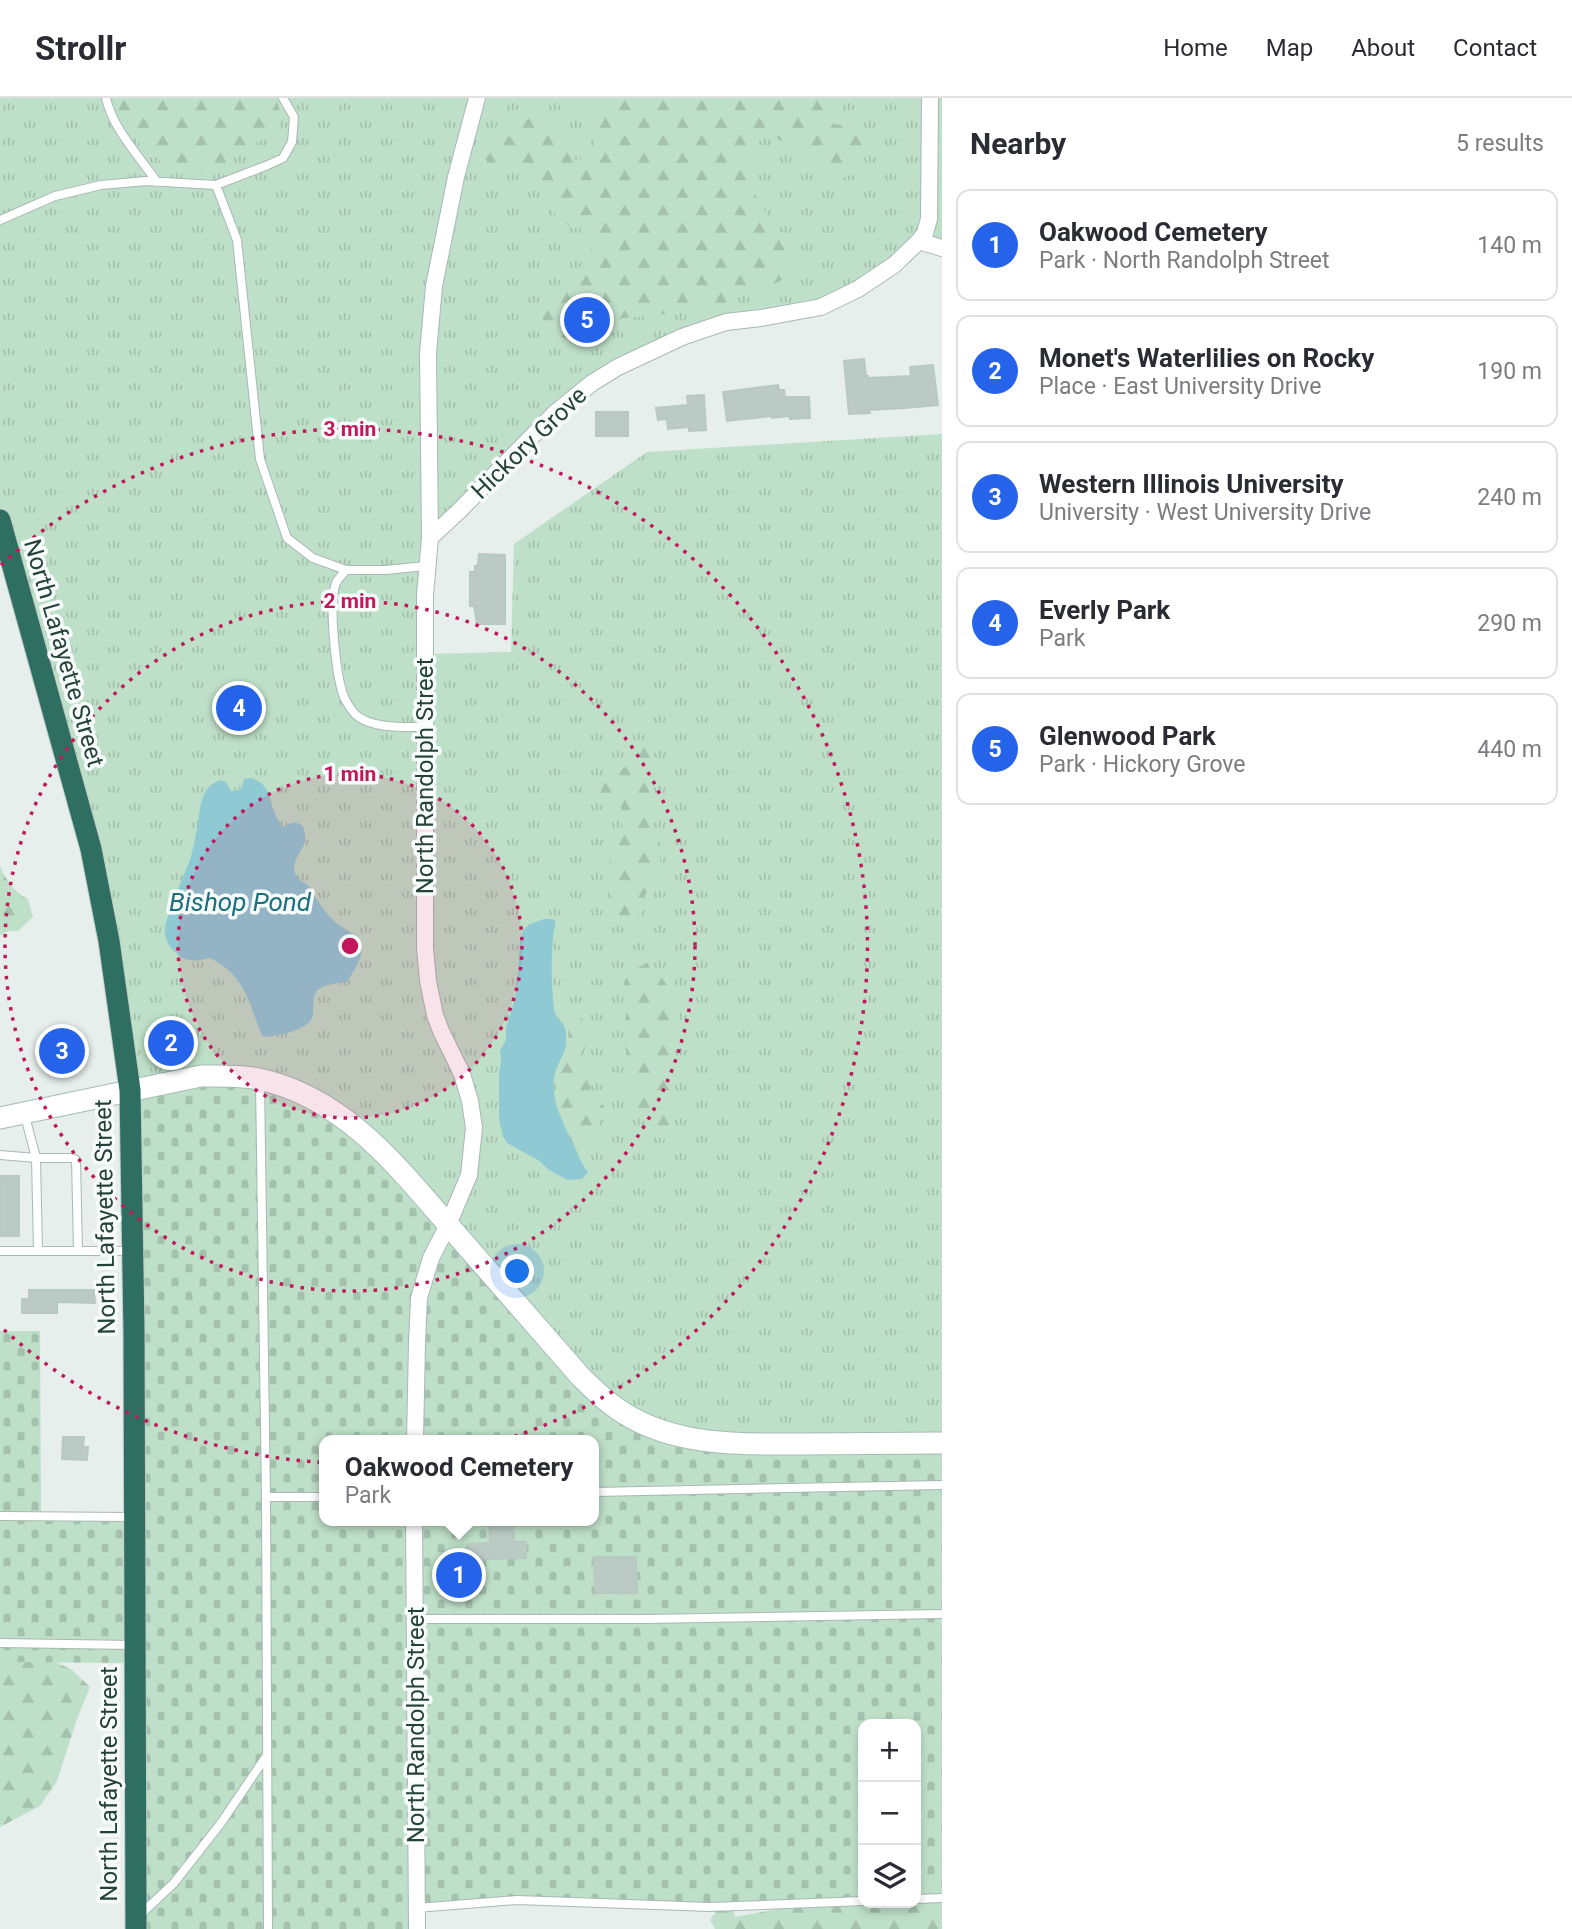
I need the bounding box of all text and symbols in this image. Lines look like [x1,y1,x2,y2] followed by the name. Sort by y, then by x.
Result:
[35,29,126,68] text: Strollr
[1163,34,1228,62] text: Home
[1266,34,1313,62] text: Map
[1351,34,1415,62] text: About
[1453,34,1537,62] text: Contact
[970,126,1066,161] text: Nearby
[1456,130,1544,157] text: 5 results
[1039,217,1268,247] text: Oakwood Cemetery
[988,232,1002,259] text: 1
[1477,232,1542,259] text: 140 m
[1039,247,1330,274] text: Park · North Randolph Street
[564,294,610,346] pin: 5
[1039,343,1374,373] text: Monet's Waterlilies on Rocky
[988,358,1002,385] text: 2
[1477,358,1542,385] text: 190 m
[1039,373,1321,400] text: Place · East University Drive
[466,381,592,505] street label: Hickory Grove
[324,417,376,441] text: 3 min
[1039,469,1344,499] text: Western Illinois University
[988,484,1002,511] text: 3
[1477,484,1542,511] text: 240 m
[1039,499,1371,526] text: University · West University Drive
[18,536,110,770] street label: North Lafayette Street
[324,589,376,613] text: 2 min
[1039,595,1170,625] text: Everly Park
[988,610,1002,637] text: 4
[1477,610,1542,637] text: 290 m
[1039,625,1085,652] text: Park
[411,658,439,894] street label: North Randolph Street
[216,682,262,734] pin: 4
[1039,721,1216,751] text: Glenwood Park
[988,736,1002,763] text: 5
[1477,736,1542,763] text: 440 m
[1039,751,1246,778] text: Park · Hickory Grove
[324,762,376,786] text: 1 min
[169,887,312,917] water label: Bishop Pond
[338,934,362,958] centre of rings
[148,1017,194,1069] pin: 2
[39,1025,85,1077] pin: 3
[89,1099,121,1335] street label: North Lafayette Street
[500,1254,534,1288] your location
[319,1435,599,1526] popup
[345,1452,573,1482] text: Oakwood Cemetery
[345,1482,391,1509] text: Park
[436,1549,482,1601] pin: 1
[402,1607,430,1843] street label: North Randolph Street
[95,1666,123,1902] street label: North Lafayette Street
[858,1719,921,1908] map controls
[858,1719,921,1782] button: +
[858,1782,921,1845] button: −
[858,1845,921,1908] button: layers

